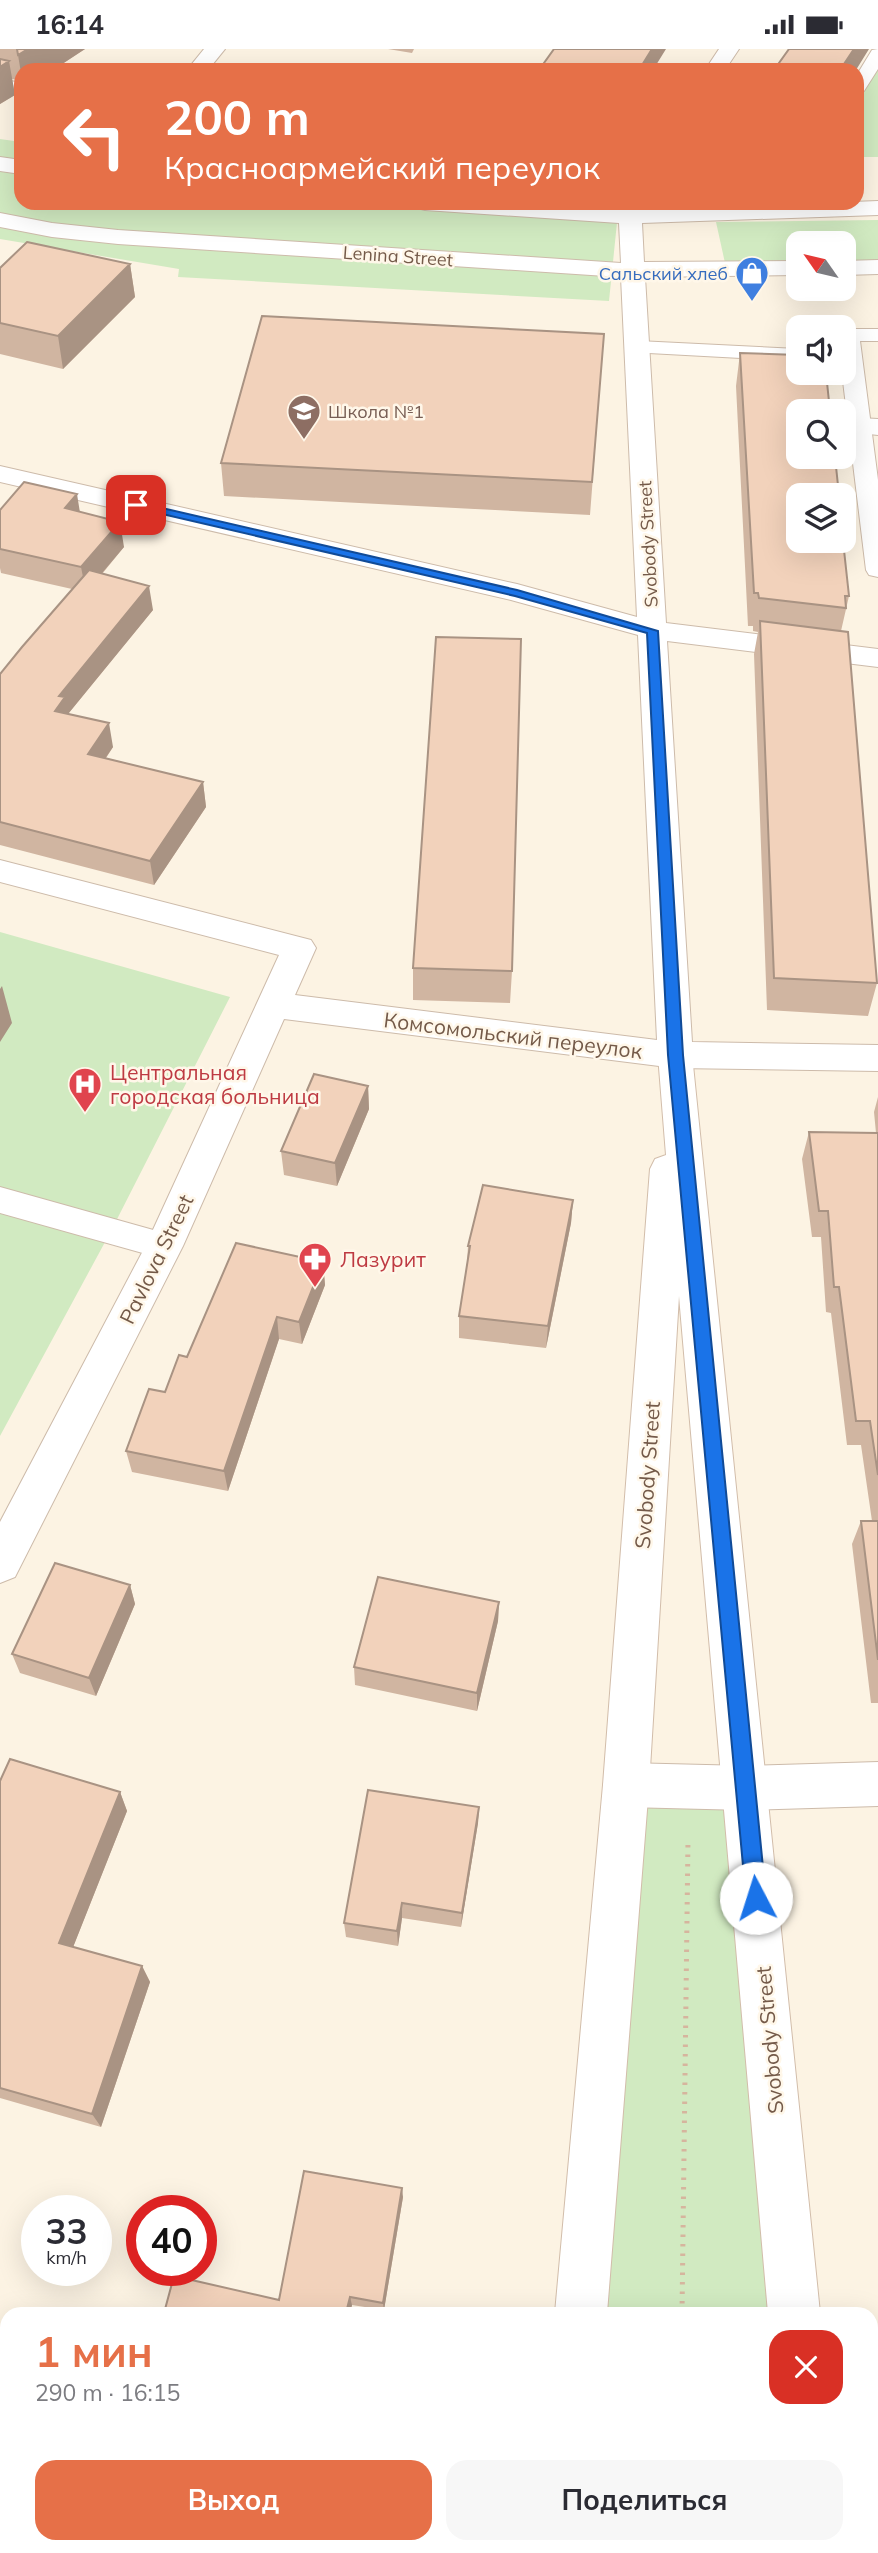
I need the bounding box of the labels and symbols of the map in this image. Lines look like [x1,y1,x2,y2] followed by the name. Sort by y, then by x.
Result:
[786,231,856,301] north arrow
[342,241,454,271] street label: Lenina Street
[733,254,771,303] shop icon: Сальский хлеб
[599,262,728,285] place label: Сальский хлеб
[285,392,323,441] school or university icon: Школа №1
[328,400,424,423] place label: Школа №1
[106,475,166,535] pin
[633,480,663,608] street label: Svobody Street
[382,1006,644,1064] street label: Комсомольский переулок
[110,1059,320,1109] place label: Центральная городская больница
[66,1065,104,1114] hospital icon: Центральная городская больница
[113,1190,199,1328] street label: Pavlova Street
[296,1240,334,1289] pharmacy icon: Лазурит
[340,1246,426,1272] place label: Лазурит
[629,1400,665,1550] street label: Svobody Street
[719,1861,793,1935] position arrow
[750,1965,788,2115] street label: Svobody Street
[126,2195,217,2286] speed limit sign: 40

